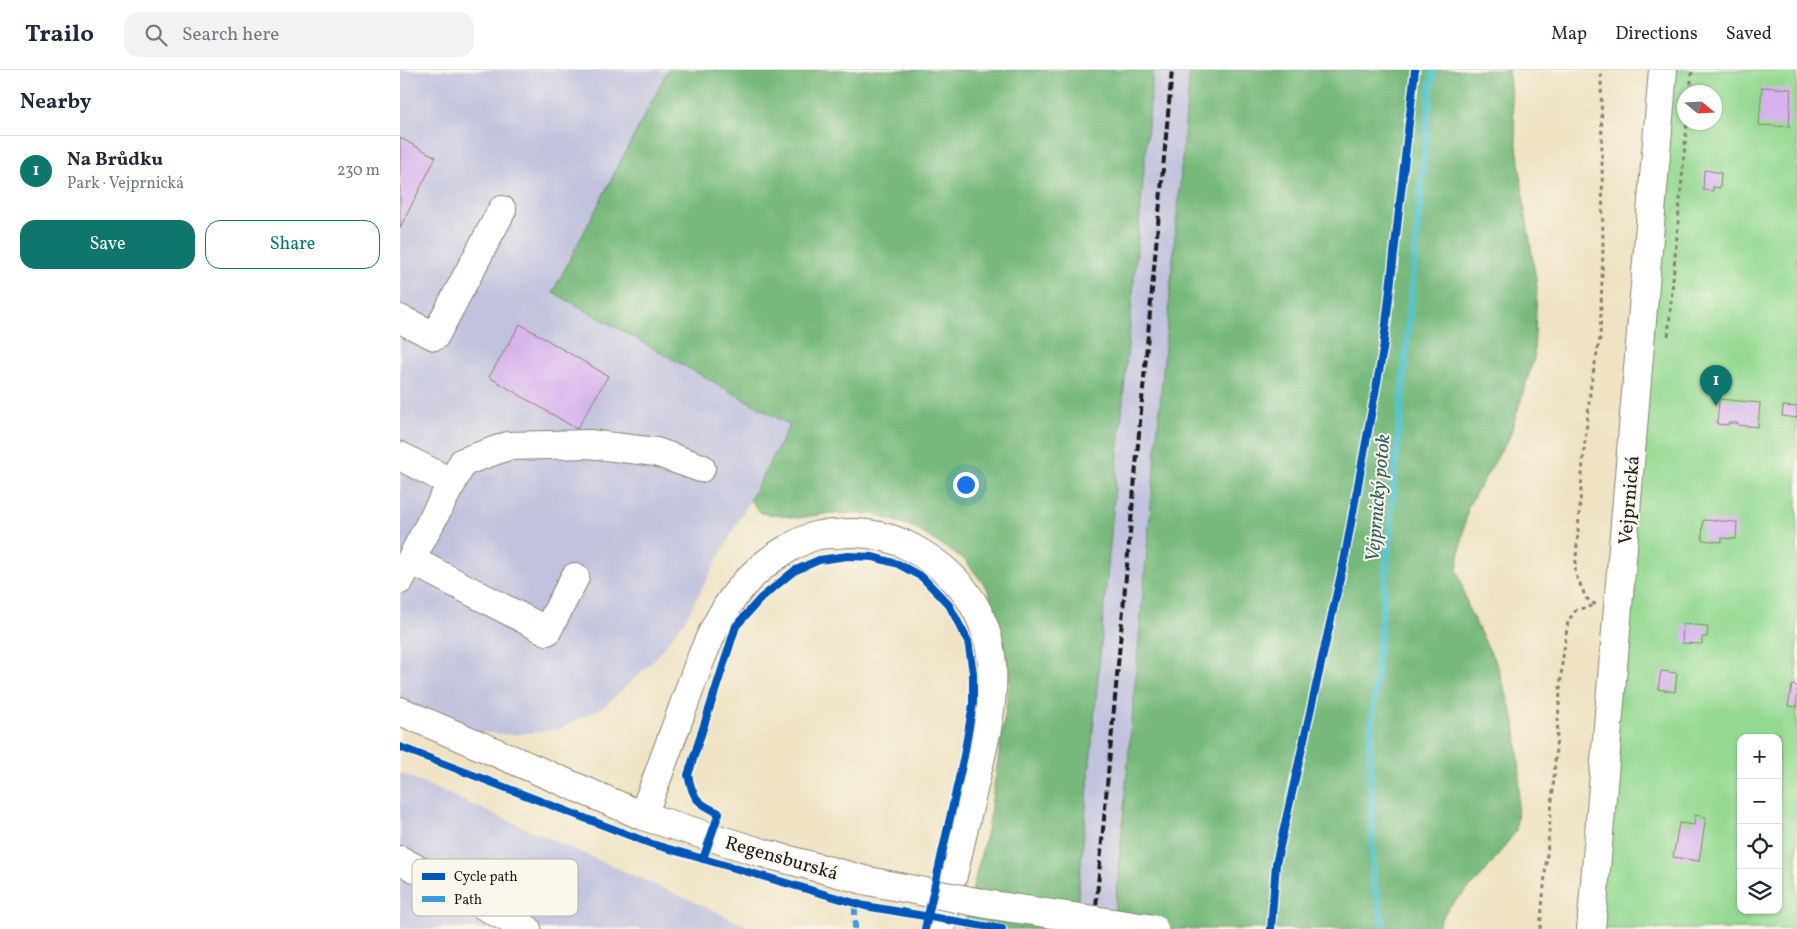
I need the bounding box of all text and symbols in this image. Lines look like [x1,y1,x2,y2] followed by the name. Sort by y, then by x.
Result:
[124,12,474,57] search box
[25,18,94,52] text: Trailo
[142,21,170,49] icon: search
[182,22,279,48] text: Search here
[1551,22,1587,47] text: Map
[1615,22,1698,47] text: Directions
[1726,22,1772,47] text: Saved
[1677,85,1722,130] north arrow
[20,88,91,117] text: Nearby
[67,147,163,173] text: Na Brůdku
[33,160,39,182] text: 1
[337,160,380,182] text: 230 m
[67,173,184,195] text: Park · Vejprnická
[20,220,195,269] button: Save
[205,220,380,269] button: Share
[1700,365,1732,406] pin: 1
[1359,433,1399,563] water label: Vejprnický potok
[1613,455,1647,546] street label: Vejprnická
[953,472,979,498] your location
[1737,734,1782,914] map controls
[1737,734,1782,779] button: +
[1737,779,1782,824] button: −
[1737,824,1782,869] button: locate
[722,830,841,888] street label: Regensburská
[412,859,578,916] legend
[454,868,518,887] text: Cycle path
[1737,869,1782,914] button: layers
[454,891,482,910] text: Path

